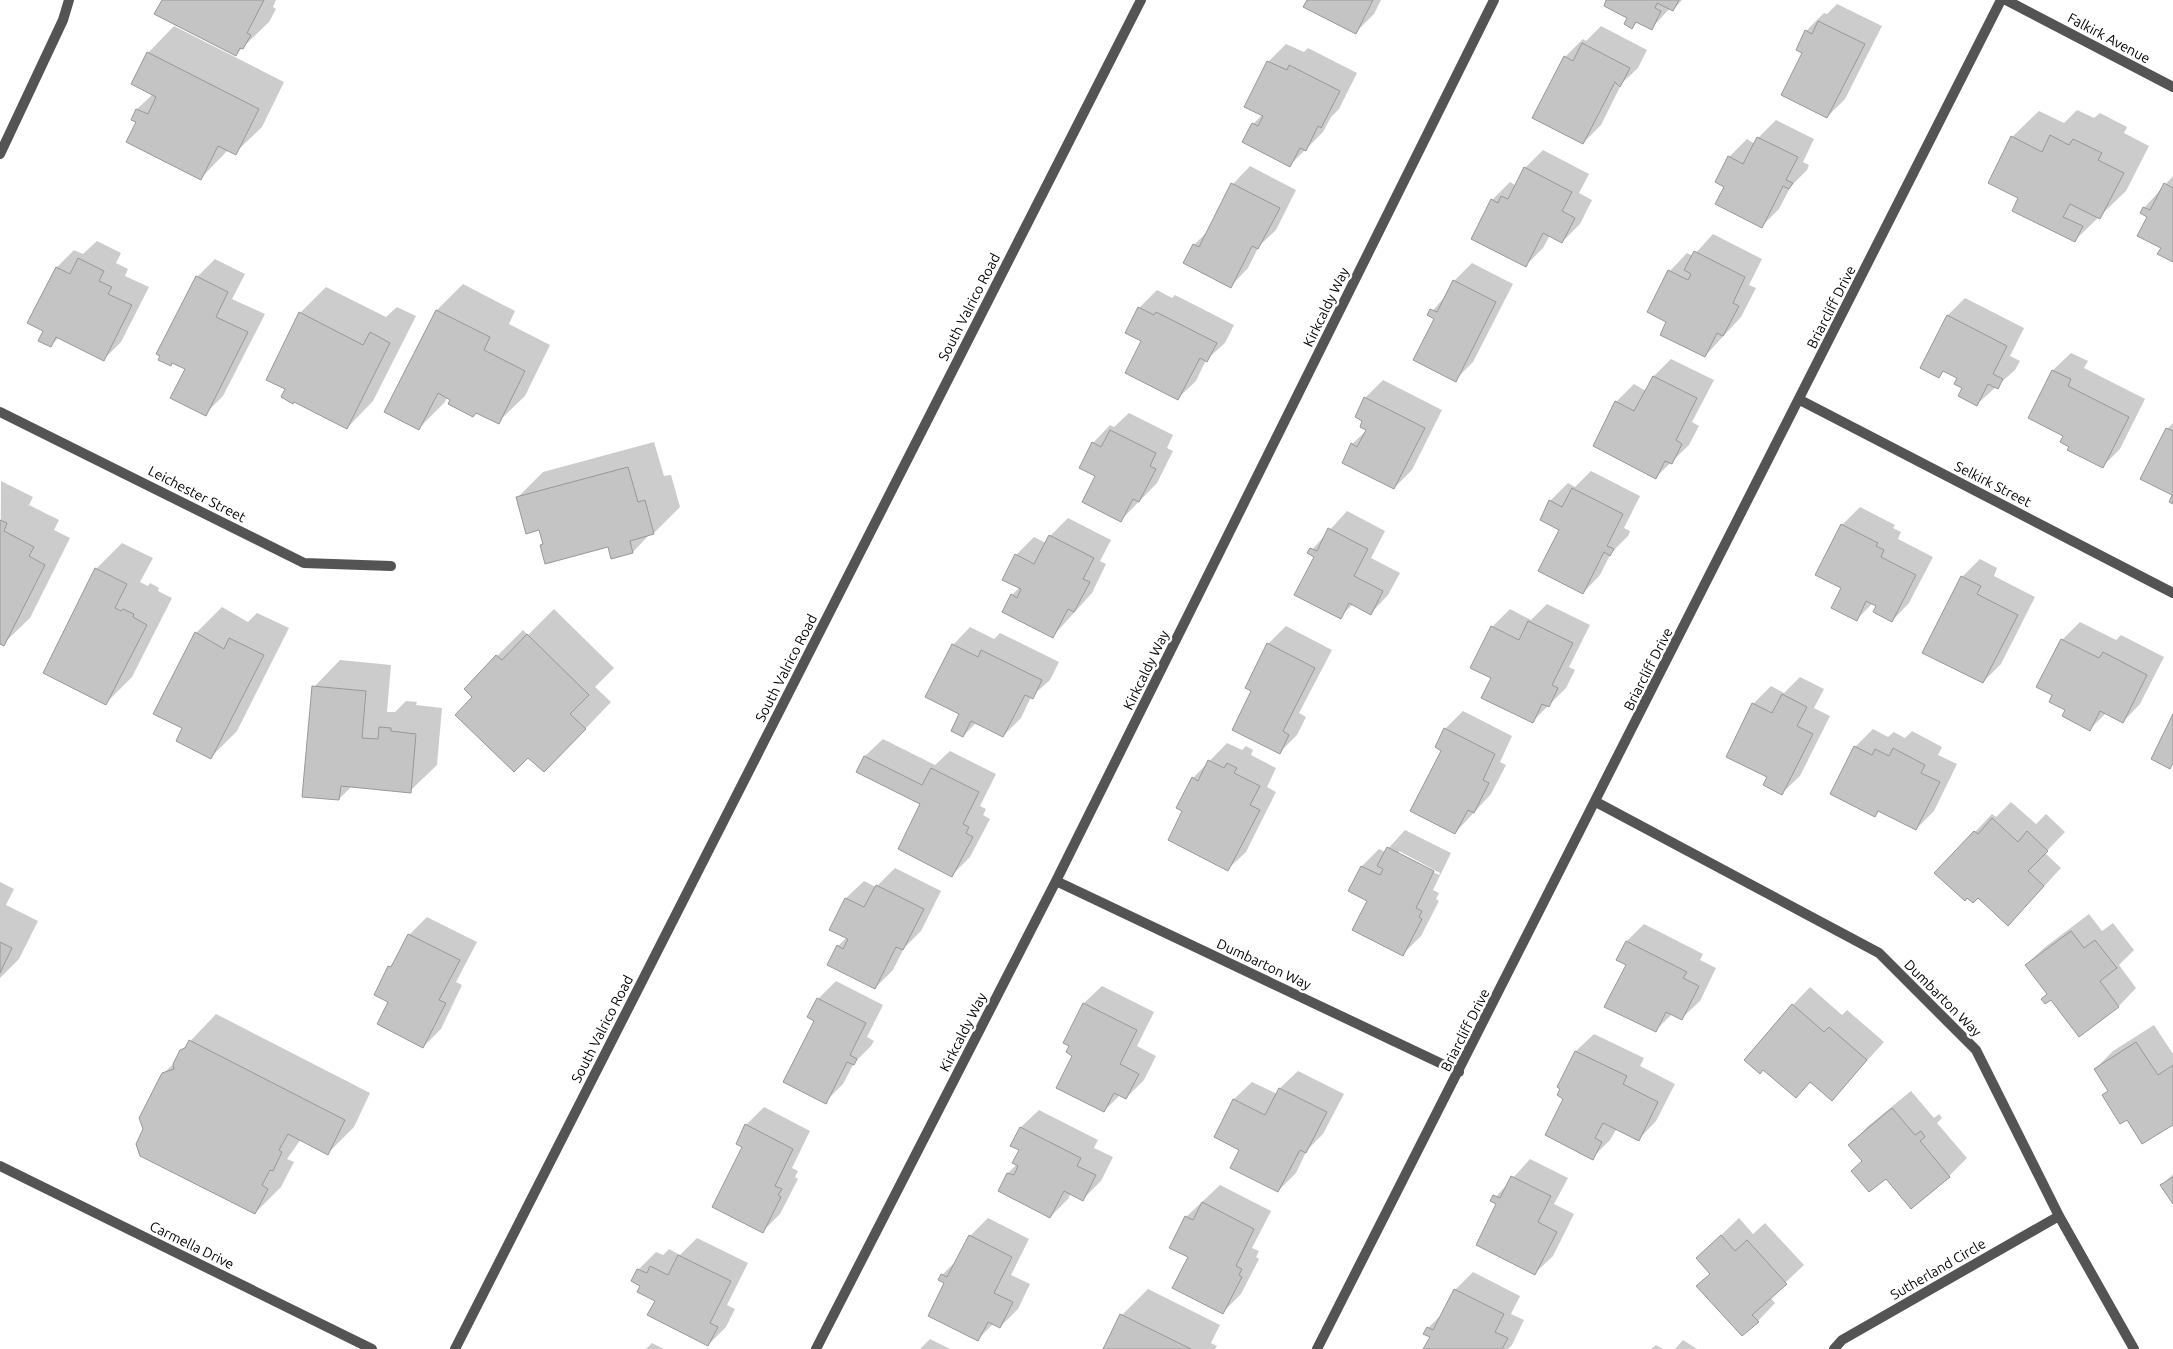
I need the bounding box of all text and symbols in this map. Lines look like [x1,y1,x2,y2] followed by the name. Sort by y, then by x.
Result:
[2065,10,2153,66] street label: Falkirk Avenue
[935,251,1003,363] street label: South Valrico Road
[1803,263,1859,351] street label: Briarcliff Drive
[1300,264,1352,349] street label: Kirkcaldy Way
[1952,458,2034,510] street label: Selkirk Street
[146,462,249,526] street label: Leichester Street
[752,612,820,724] street label: South Valrico Road
[1620,625,1676,713] street label: Briarcliff Drive
[1120,627,1172,712] street label: Kirkcaldy Way
[1214,935,1314,993] street label: Dumbarton Way
[1901,956,1985,1040] street label: Dumbarton Way
[568,973,636,1085] street label: South Valrico Road
[1437,986,1493,1074] street label: Briarcliff Drive
[936,990,990,1074] street label: Kirkcaldy Way
[147,1218,237,1272] street label: Carmella Drive
[1888,1235,1988,1303] street label: Sutherland Circle

